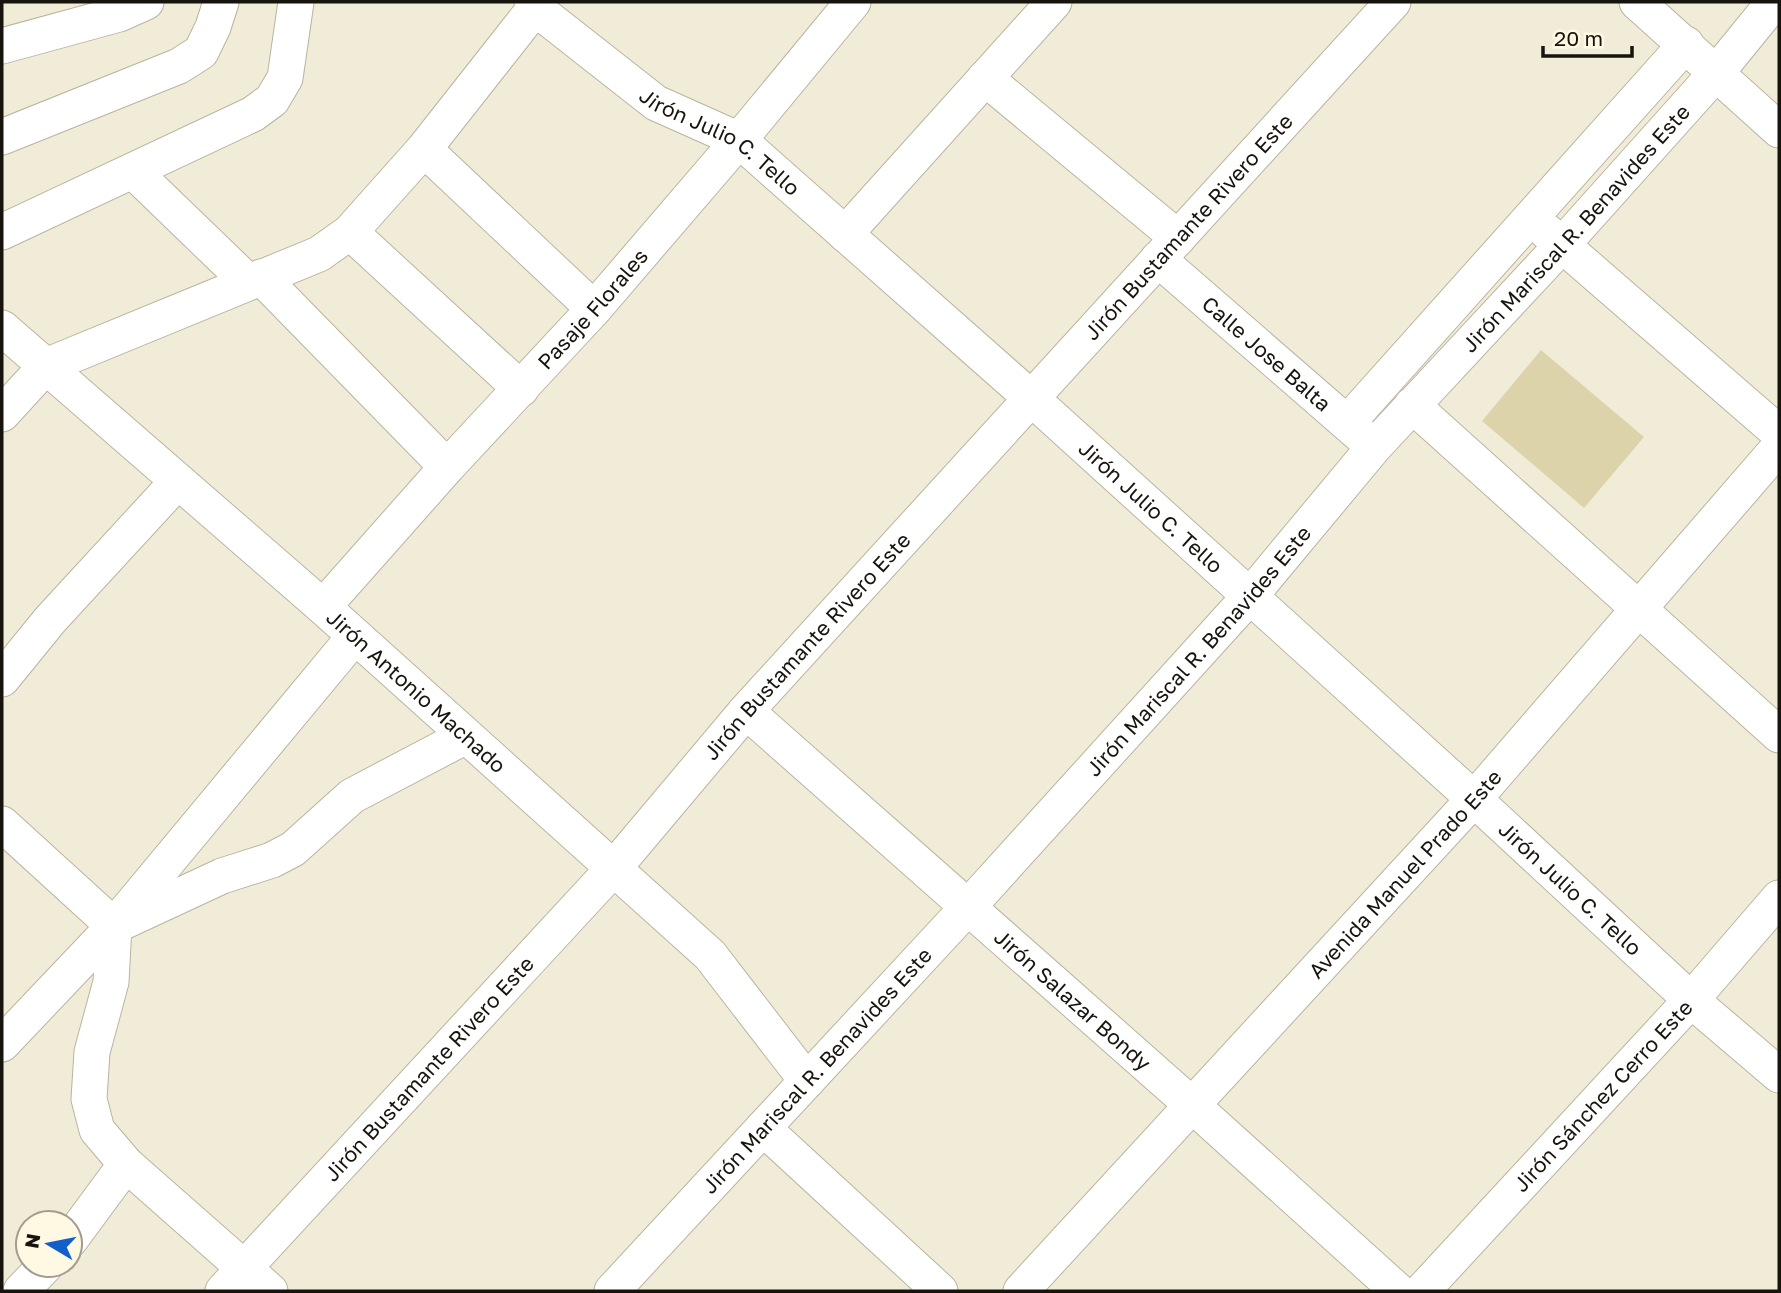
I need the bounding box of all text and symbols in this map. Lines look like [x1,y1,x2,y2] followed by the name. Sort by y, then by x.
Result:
[1543,14,1632,58] scale bar
[1554,25,1603,51] text: 20 m
[634,82,805,201] street label: Jirón Julio C. Tello
[1456,99,1695,357] street label: Jirón Mariscal R. Benavides Este
[1078,108,1298,345] street label: Jirón Bustamante Rivero Este
[532,243,653,374] street label: Pasaje Florales
[1197,290,1336,416] street label: Calle Jose Balta
[1074,435,1228,578] street label: Jirón Julio C. Tello
[1080,520,1316,781] street label: Jirón Mariscal R. Benavides Este
[698,527,916,765] street label: Jirón Bustamante Rivero Este
[322,604,511,778] street label: Jirón Antonio Machado
[1303,764,1507,983] street label: Avenida Manuel Prado Este
[1494,816,1647,961] street label: Jirón Julio C. Tello
[989,924,1157,1076] street label: Jirón Salazar Bondy
[696,942,937,1199] street label: Jirón Mariscal R. Benavides Este
[318,951,539,1186] street label: Jirón Bustamante Rivero Este
[1508,994,1698,1197] street label: Jirón Sánchez Cerro Este
[14,1209,84,1279] north arrow
[19,1232,44,1250] text: N

